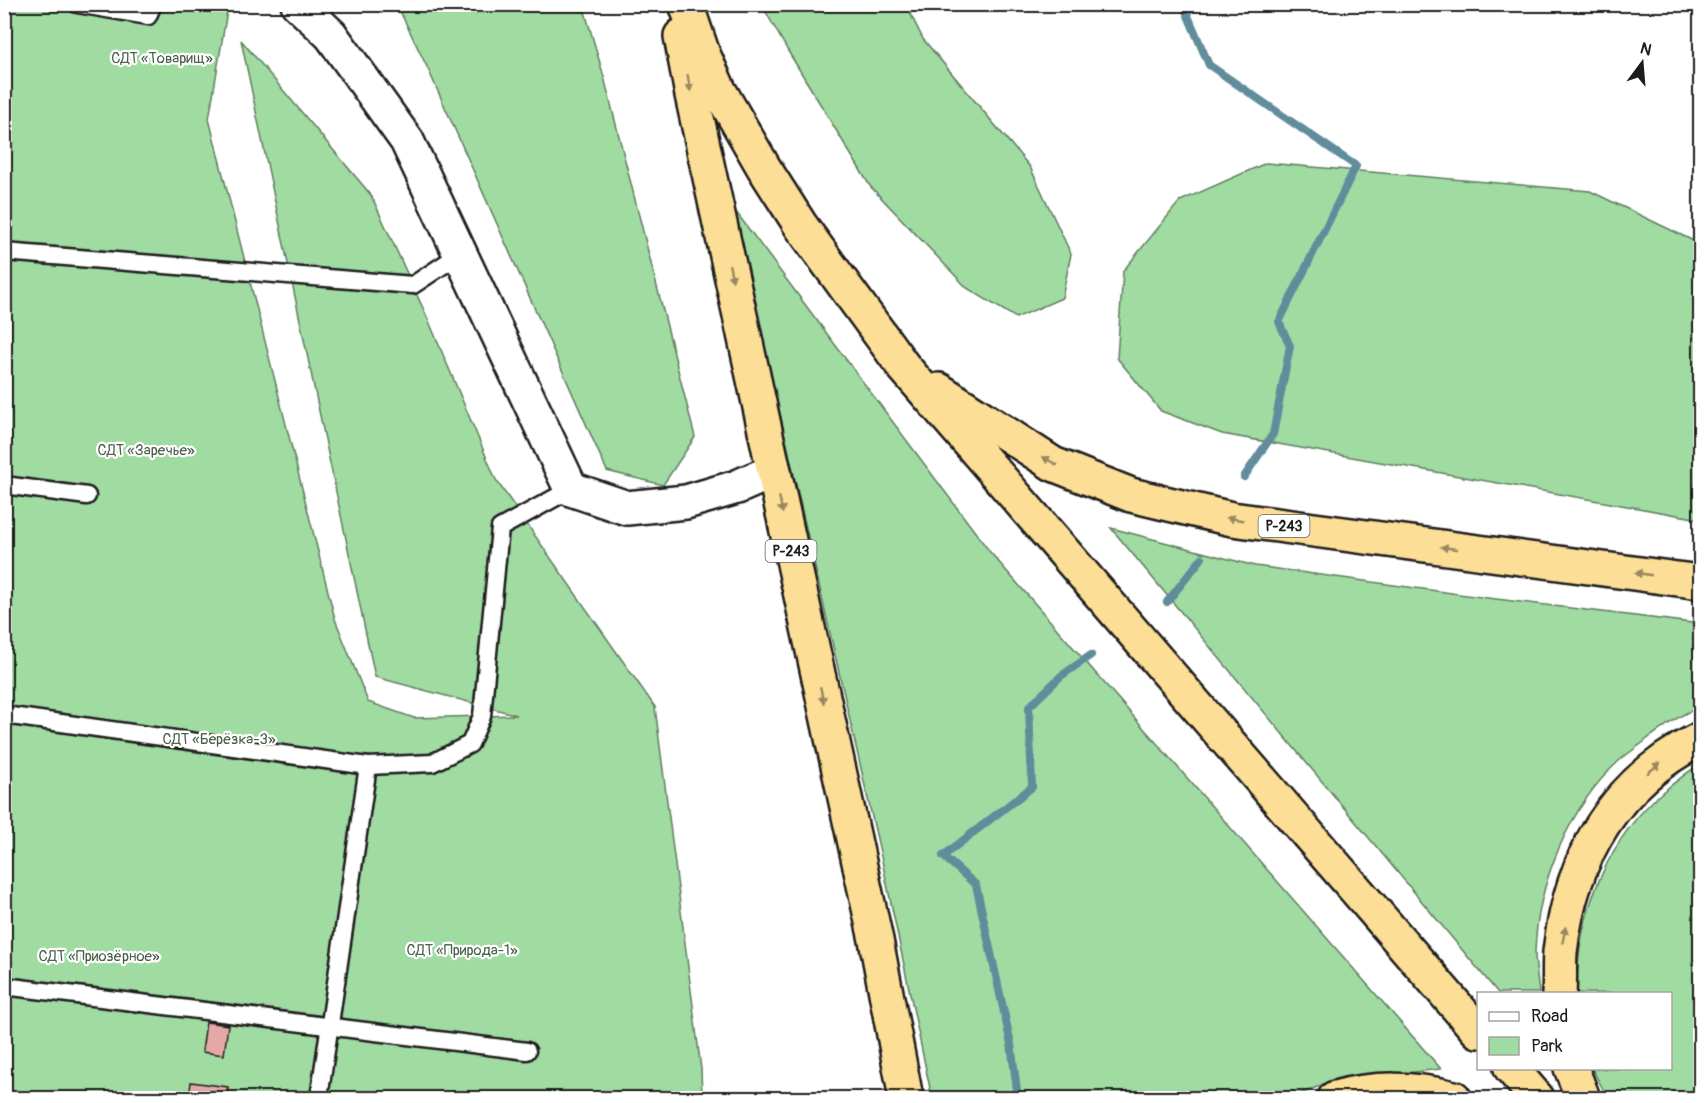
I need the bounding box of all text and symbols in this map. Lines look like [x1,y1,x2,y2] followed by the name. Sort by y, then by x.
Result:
[1612,33,1672,93] north arrow
[1638,38,1654,61] text: N
[111,49,213,68] park label: СДТ «Товарищ»
[685,73,694,92] one-way arrow
[726,264,736,283] one-way arrow
[97,441,195,460] park label: СДТ «Заречье»
[1041,456,1058,466] one-way arrow
[777,496,786,515] one-way arrow
[1226,514,1245,523] one-way arrow
[1258,515,1310,537] road number: Р-243
[766,540,816,562] road number: Р-243
[1440,544,1459,553] one-way arrow
[1633,570,1652,579] one-way arrow
[818,686,828,705] one-way arrow
[162,730,276,749] park label: СДТ «Берёзка-3»
[1646,762,1662,775] one-way arrow
[1560,926,1569,945] one-way arrow
[406,941,518,960] park label: СДТ «Природа-1»
[38,947,160,966] park label: СДТ «Приозёрное»
[1477,992,1672,1070] legend
[1531,1005,1568,1028] text: Road
[1531,1035,1563,1058] text: Park

